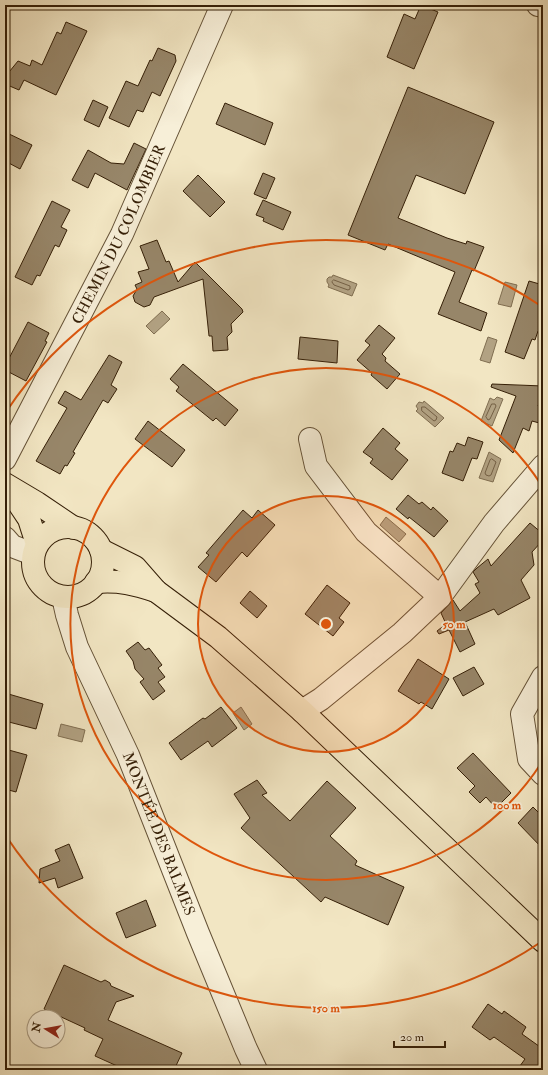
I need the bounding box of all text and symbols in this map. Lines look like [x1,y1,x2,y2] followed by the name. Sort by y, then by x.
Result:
[68,140,170,327] street label: CHEMIN DU COLOMBIER
[319,617,333,631] centre of rings
[442,617,466,632] text: 50 m
[118,749,199,918] street label: MONTÉE DES BALMES
[493,798,522,813] text: 100 m
[312,1001,340,1016] text: 150 m
[26,1009,66,1049] north arrow
[29,1020,44,1034] text: N
[394,1023,445,1049] scale bar
[400,1030,425,1045] text: 20 m

